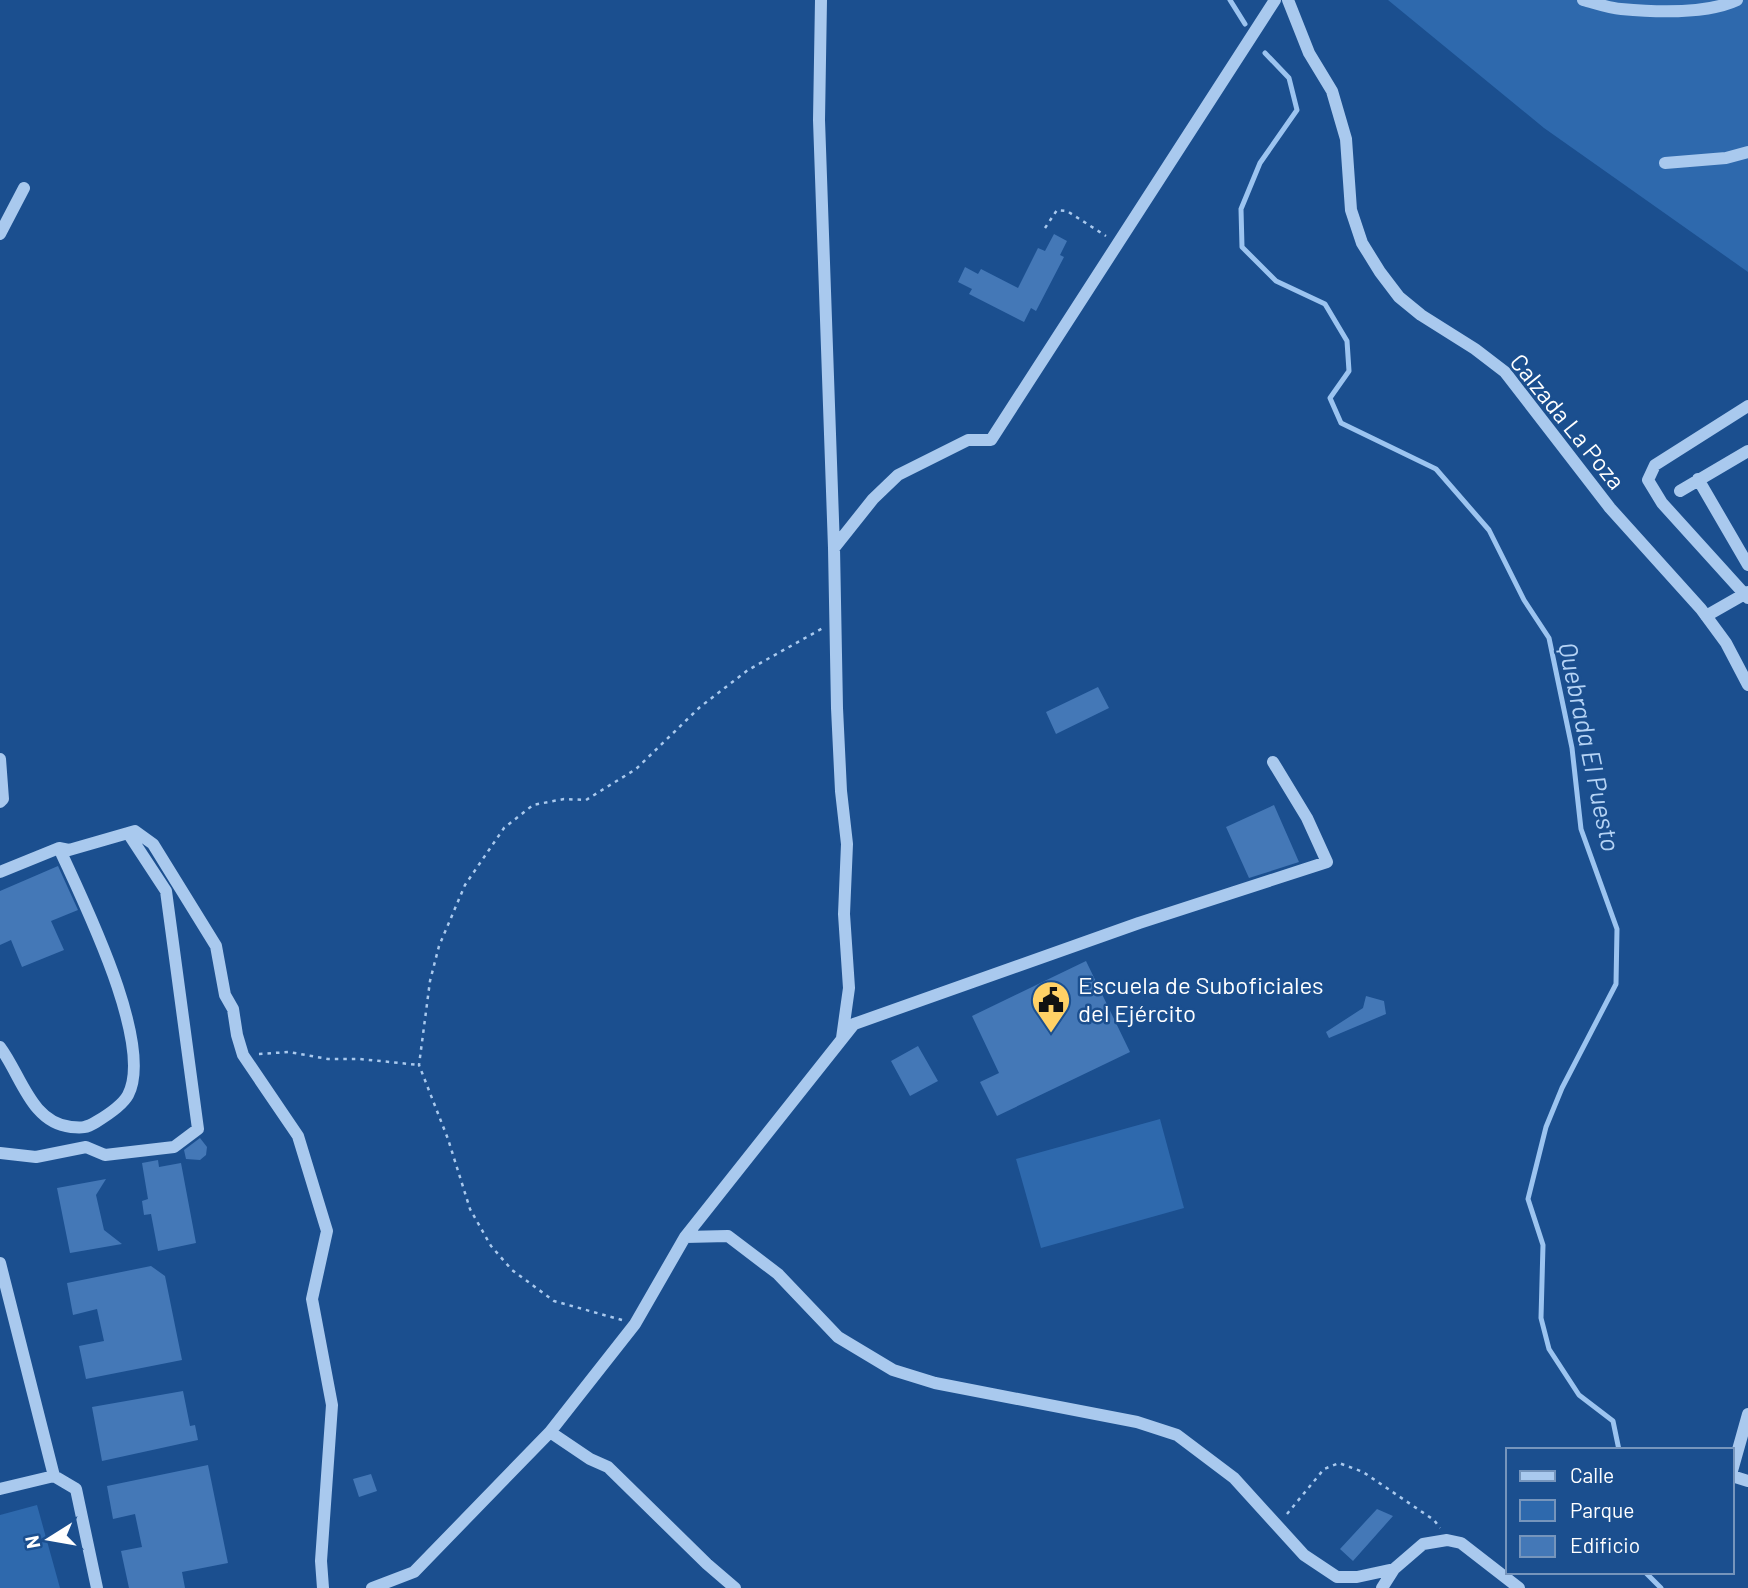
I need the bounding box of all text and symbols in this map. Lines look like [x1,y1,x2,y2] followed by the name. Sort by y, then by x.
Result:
[1505,348,1632,495] street label: Calzada La Poza
[1553,639,1628,854] water label: Quebrada El Puesto
[1078,970,1324,1027] place label: Escuela de Suboficiales del Ejército
[1030,979,1072,1034] public building icon: Escuela de Suboficiales del Ejército
[1506,1448,1734,1574] legend
[1570,1462,1614,1487] text: Calle
[1570,1497,1635,1522] text: Parque
[14,1504,84,1574] north arrow
[1570,1532,1640,1557] text: Edificio
[19,1534,44,1551] text: N

